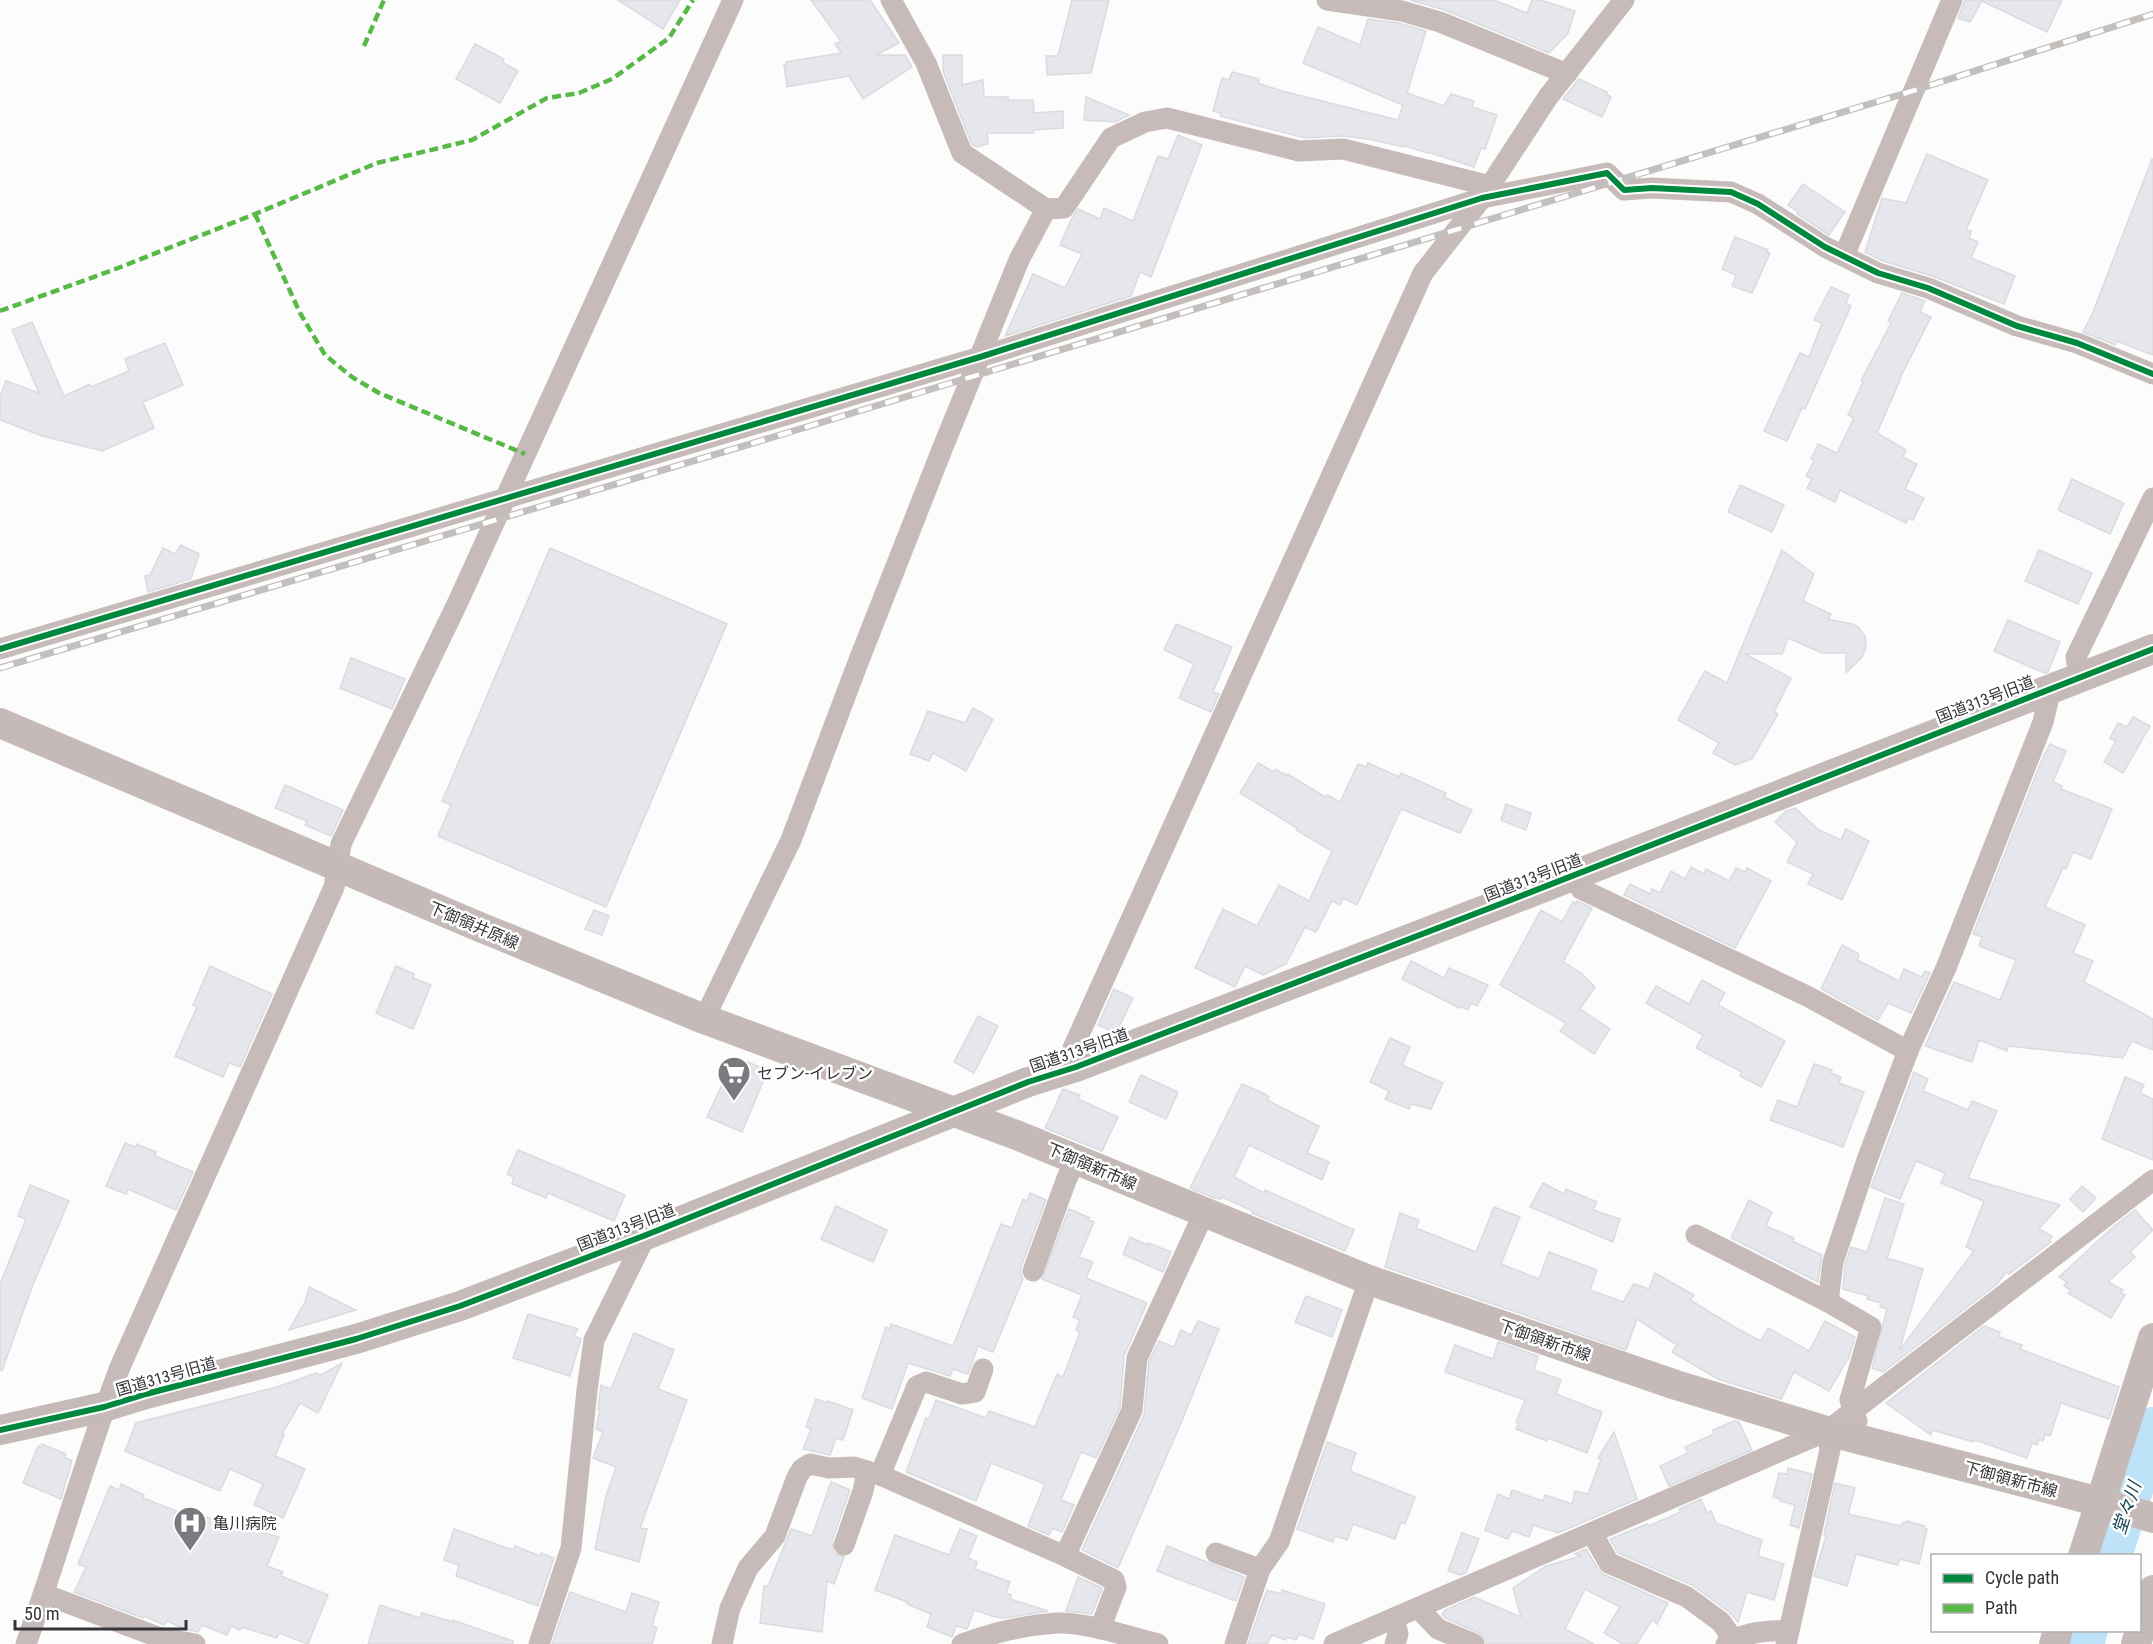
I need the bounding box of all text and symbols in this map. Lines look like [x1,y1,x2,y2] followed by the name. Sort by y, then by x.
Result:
[1933,672,2037,727] street label: 国道313号旧道
[1481,850,1585,905] street label: 国道313号旧道
[426,898,522,953] street label: 下御領井原線
[1027,1025,1131,1076] street label: 国道313号旧道
[716,1055,752,1102] supermarket icon: セブン-イレブン
[757,1064,873,1083] place label: セブン-イレブン
[1044,1139,1140,1194] street label: 下御領新市線
[574,1200,678,1255] street label: 国道313号旧道
[1496,1316,1593,1365] street label: 下御領新市線
[114,1353,219,1400] street label: 国道313号旧道
[1962,1458,2060,1501] street label: 下御領新市線
[2108,1477,2145,1537] water label: 堂々川
[172,1505,208,1552] hospital icon: 亀川病院
[213,1514,277,1533] place label: 亀川病院
[1931,1554,2141,1632] legend
[1985,1567,2059,1588] text: Cycle path
[15,1593,186,1631] scale bar
[1985,1597,2018,1618] text: Path
[24,1603,59,1624] text: 50 m

